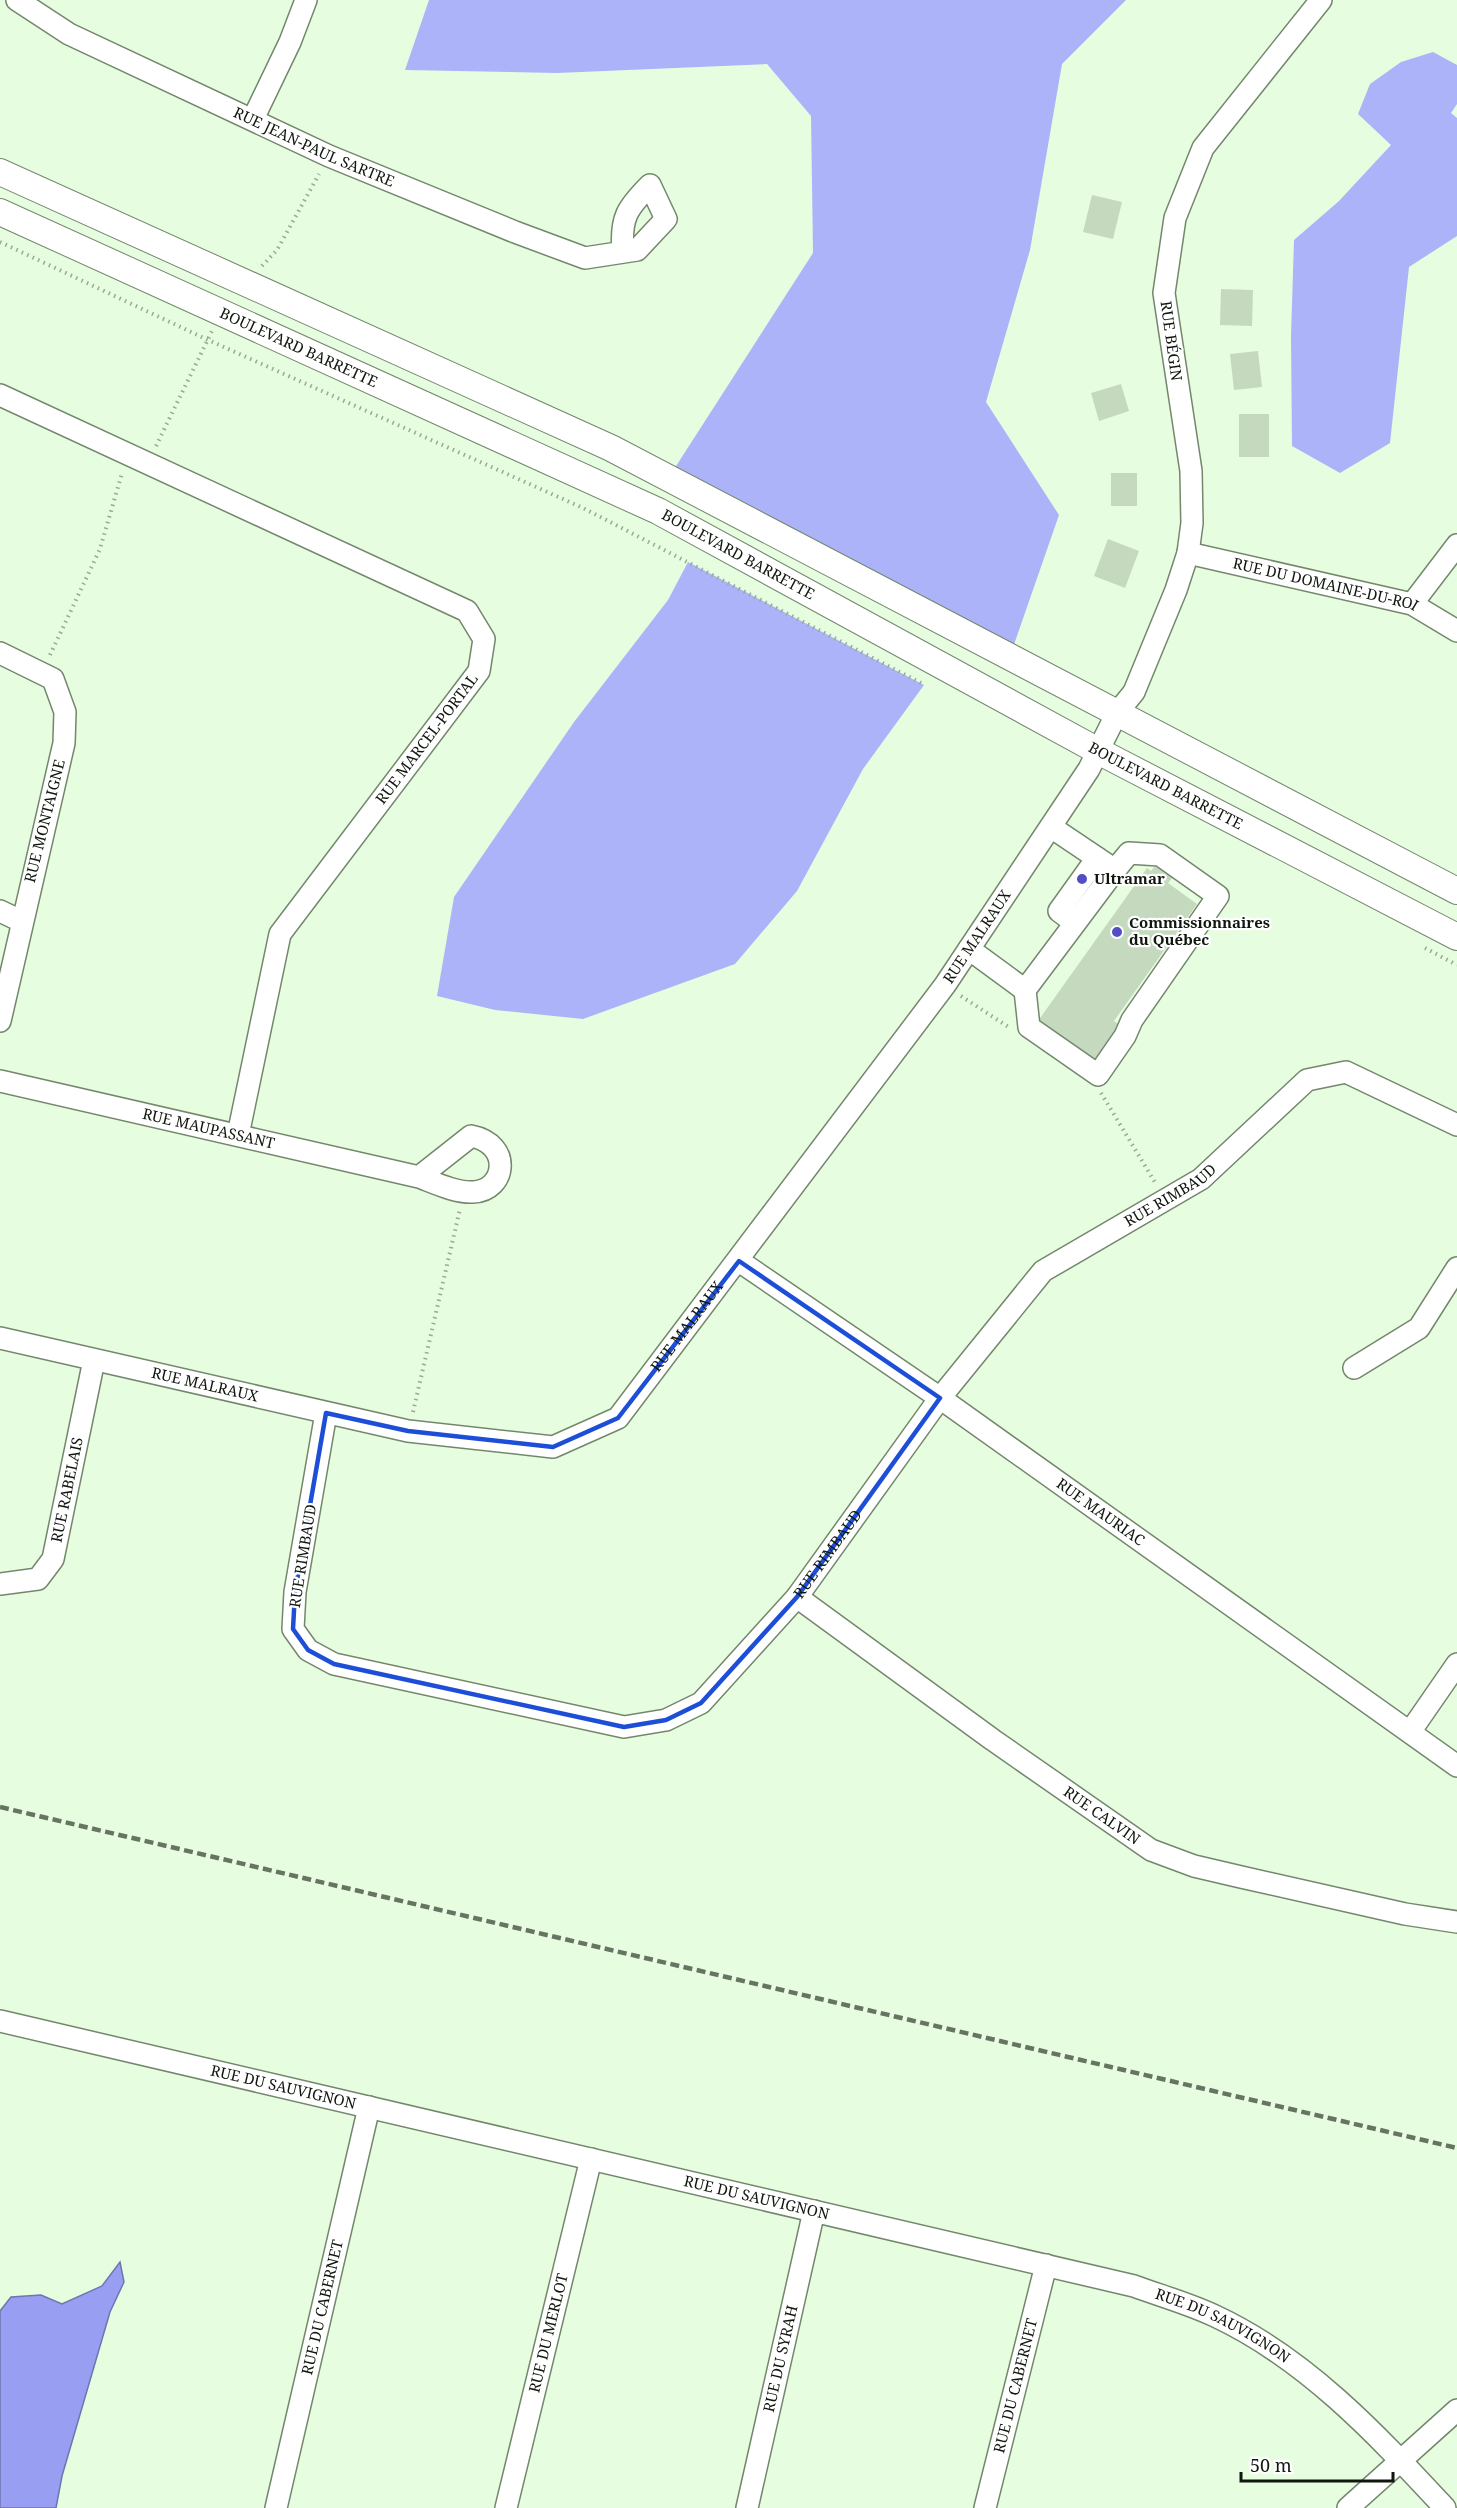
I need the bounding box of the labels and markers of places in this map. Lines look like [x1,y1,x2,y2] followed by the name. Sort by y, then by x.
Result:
[1094,868,1165,888] place label: Ultramar
[1075,872,1089,886] marker: Ultramar
[1129,912,1270,949] place label: Commissionnaires du Québec
[1110,925,1124,939] marker: Commissionnaires du Québec

